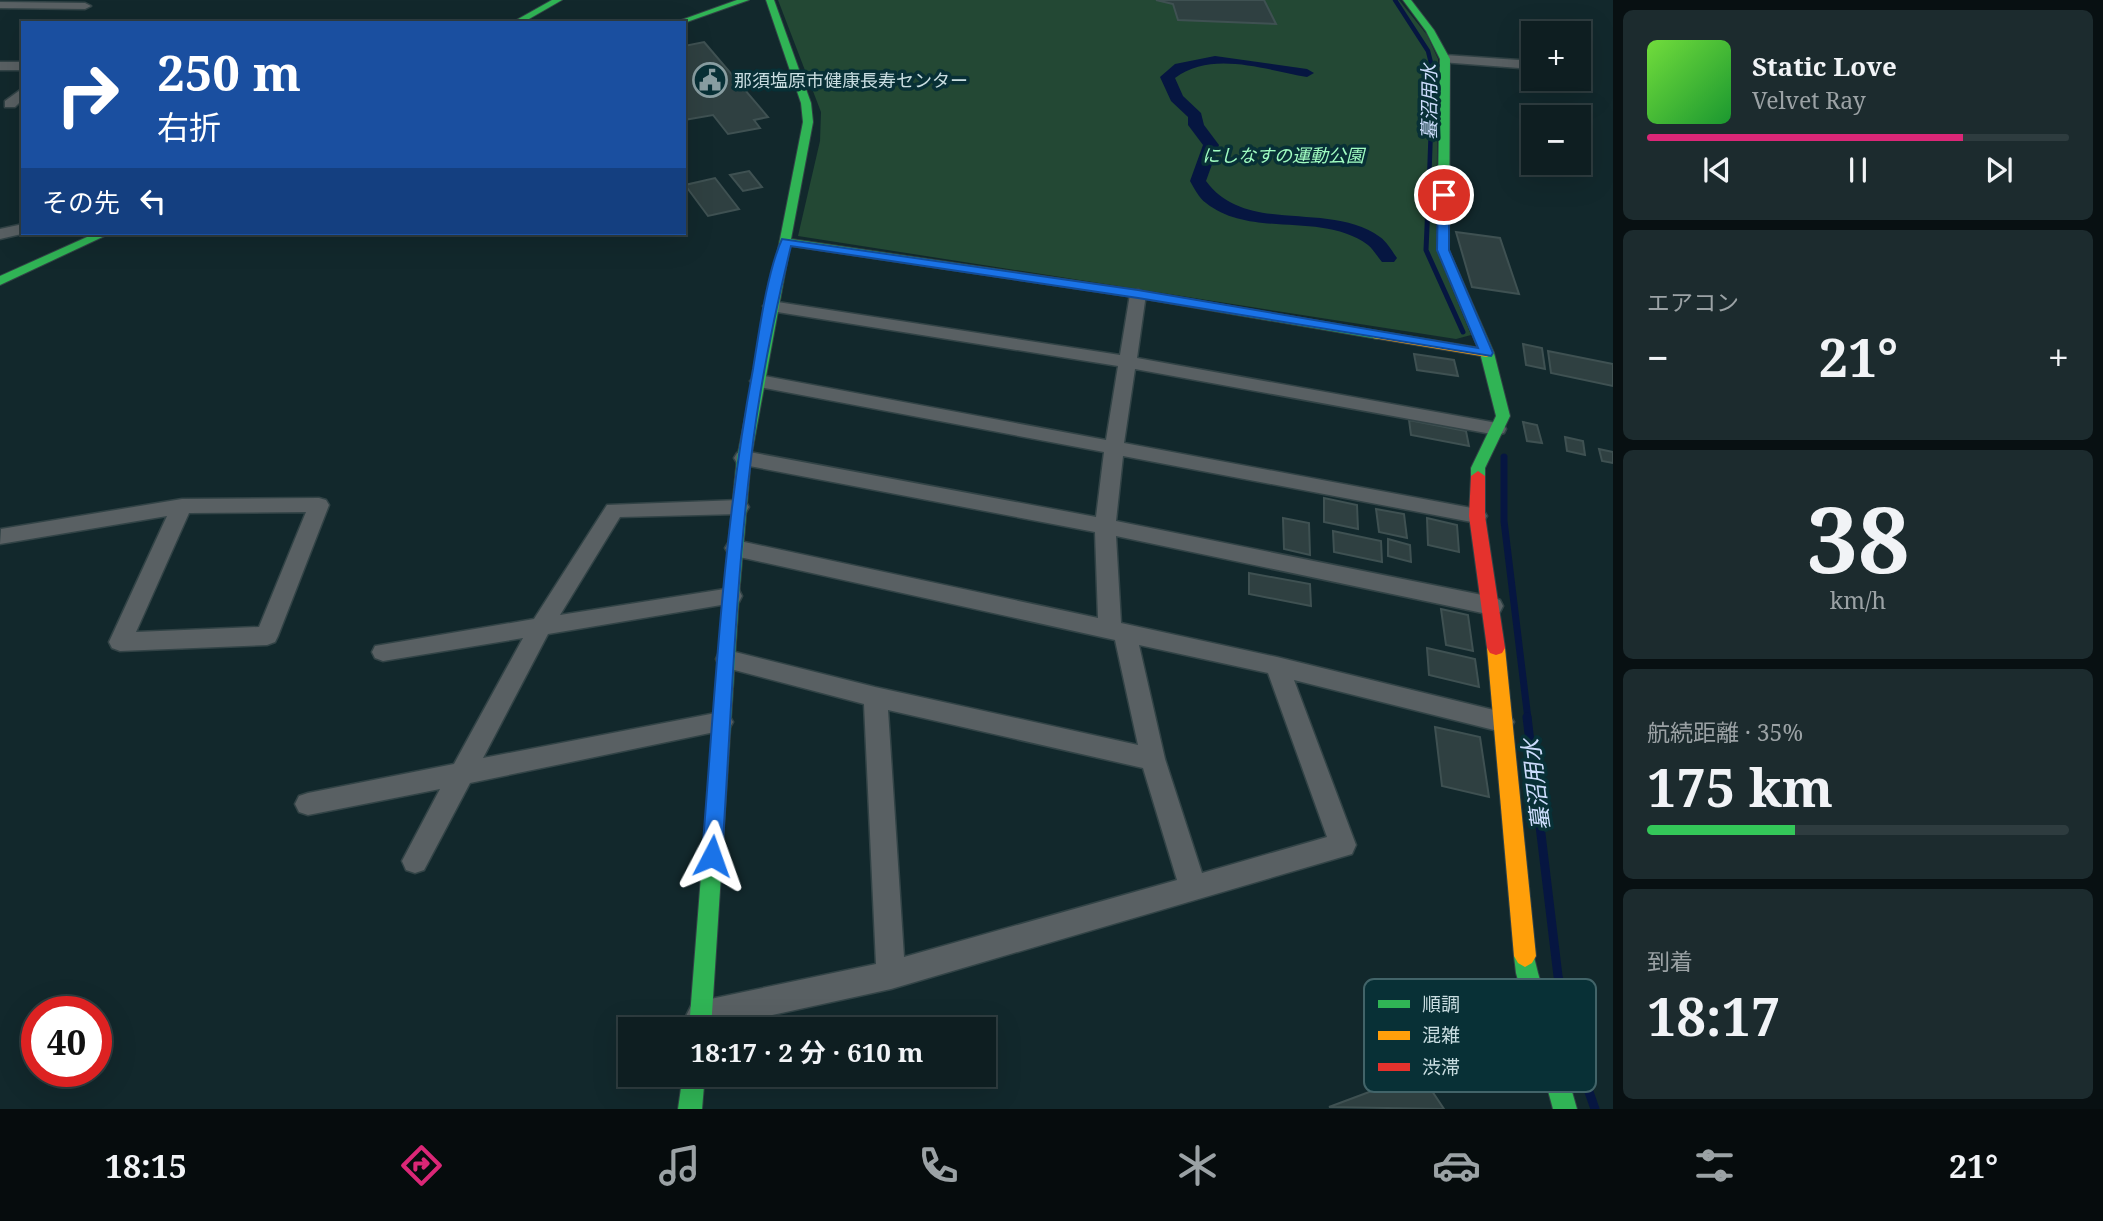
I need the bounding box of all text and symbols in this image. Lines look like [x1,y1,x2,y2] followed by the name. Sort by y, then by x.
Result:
[1521,21,1591,175] map controls
[1521,21,1591,91] button: +
[157,39,301,105] text: 250 m
[1752,48,1897,84] text: Static Love
[42,49,133,140] icon: right
[691,61,729,99] public building icon: 那須塩原市健康長寿センター
[1416,62,1442,140] water label: 蟇沼用水
[734,68,968,92] place label: 那須塩原市健康長寿センター
[1752,84,1866,116] text: Velvet Ray
[157,105,221,148] text: 右折
[1521,105,1591,175] button: −
[1202,143,1367,167] park label: にしなすの運動公園
[1698,151,1736,189] icon: previous
[1839,151,1877,189] icon: pause
[1980,151,2018,189] icon: next
[1414,165,1474,225] pin
[1425,176,1463,214] icon: arrive
[134,182,172,220] icon: left
[42,184,120,220] text: その先
[1647,286,1739,318] text: エアコン
[1819,321,1898,392] text: 21°
[1647,331,1669,383] text: −
[2048,331,2069,383] text: +
[1807,476,1909,600] text: 38
[1830,584,1886,616] text: km/h
[1647,716,1803,748] text: 航続距離 · 35%
[1513,734,1556,833] water label: 蟇沼用水
[1647,751,1833,822] text: 175 km
[675,819,749,893] position arrow
[1647,945,1693,977] text: 到着
[1364,979,1596,1092] legend
[1647,980,1780,1051] text: 18:17
[1422,991,1460,1017] text: 順調
[21,996,112,1087] speed limit sign: 40
[1422,1022,1460,1048] text: 混雑
[691,1034,923,1070] text: 18:17 · 2 分 · 610 m
[1422,1054,1460,1080] text: 渋滞
[397,1141,446,1190] icon: directions
[655,1141,704,1190] icon: music
[914,1141,963,1190] icon: phone
[1173,1141,1222,1190] icon: climate
[1432,1141,1481,1190] icon: car
[1690,1141,1739,1190] icon: filters
[105,1144,187,1187] text: 18:15
[1949,1144,1998,1187] text: 21°

